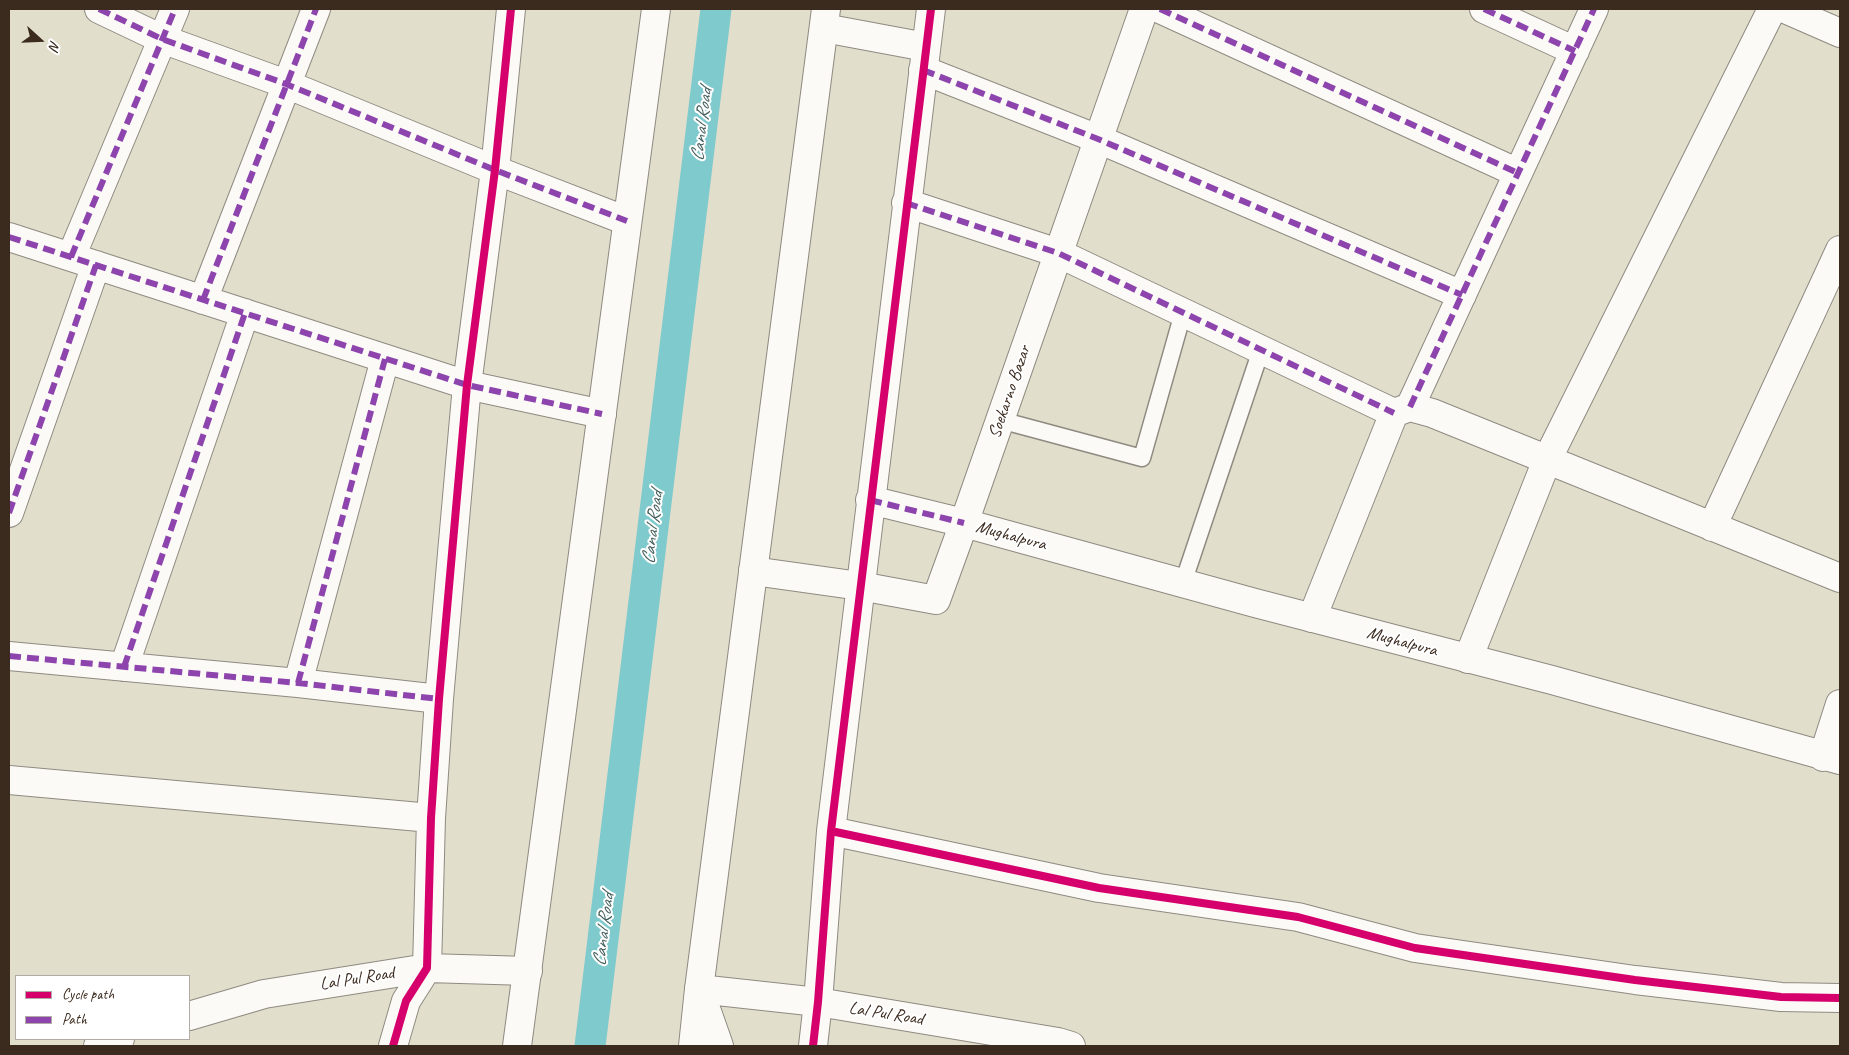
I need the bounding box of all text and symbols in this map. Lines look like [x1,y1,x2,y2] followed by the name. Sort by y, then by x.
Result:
[15,15,65,65] north arrow
[45,38,64,52] text: N
[686,87,718,163] water label: Canal Road
[984,343,1036,441] street label: Soekarno Bazar
[637,490,669,566] water label: Canal Road
[973,516,1049,556] street label: Mughalpura
[1364,622,1440,662] street label: Mughalpura
[588,892,620,968] water label: Canal Road
[318,962,396,996] street label: Lal Pul Road
[15,975,190,1040] legend
[62,985,114,1004] text: Cycle path
[847,997,925,1031] street label: Lal Pul Road
[62,1010,87,1029] text: Path

